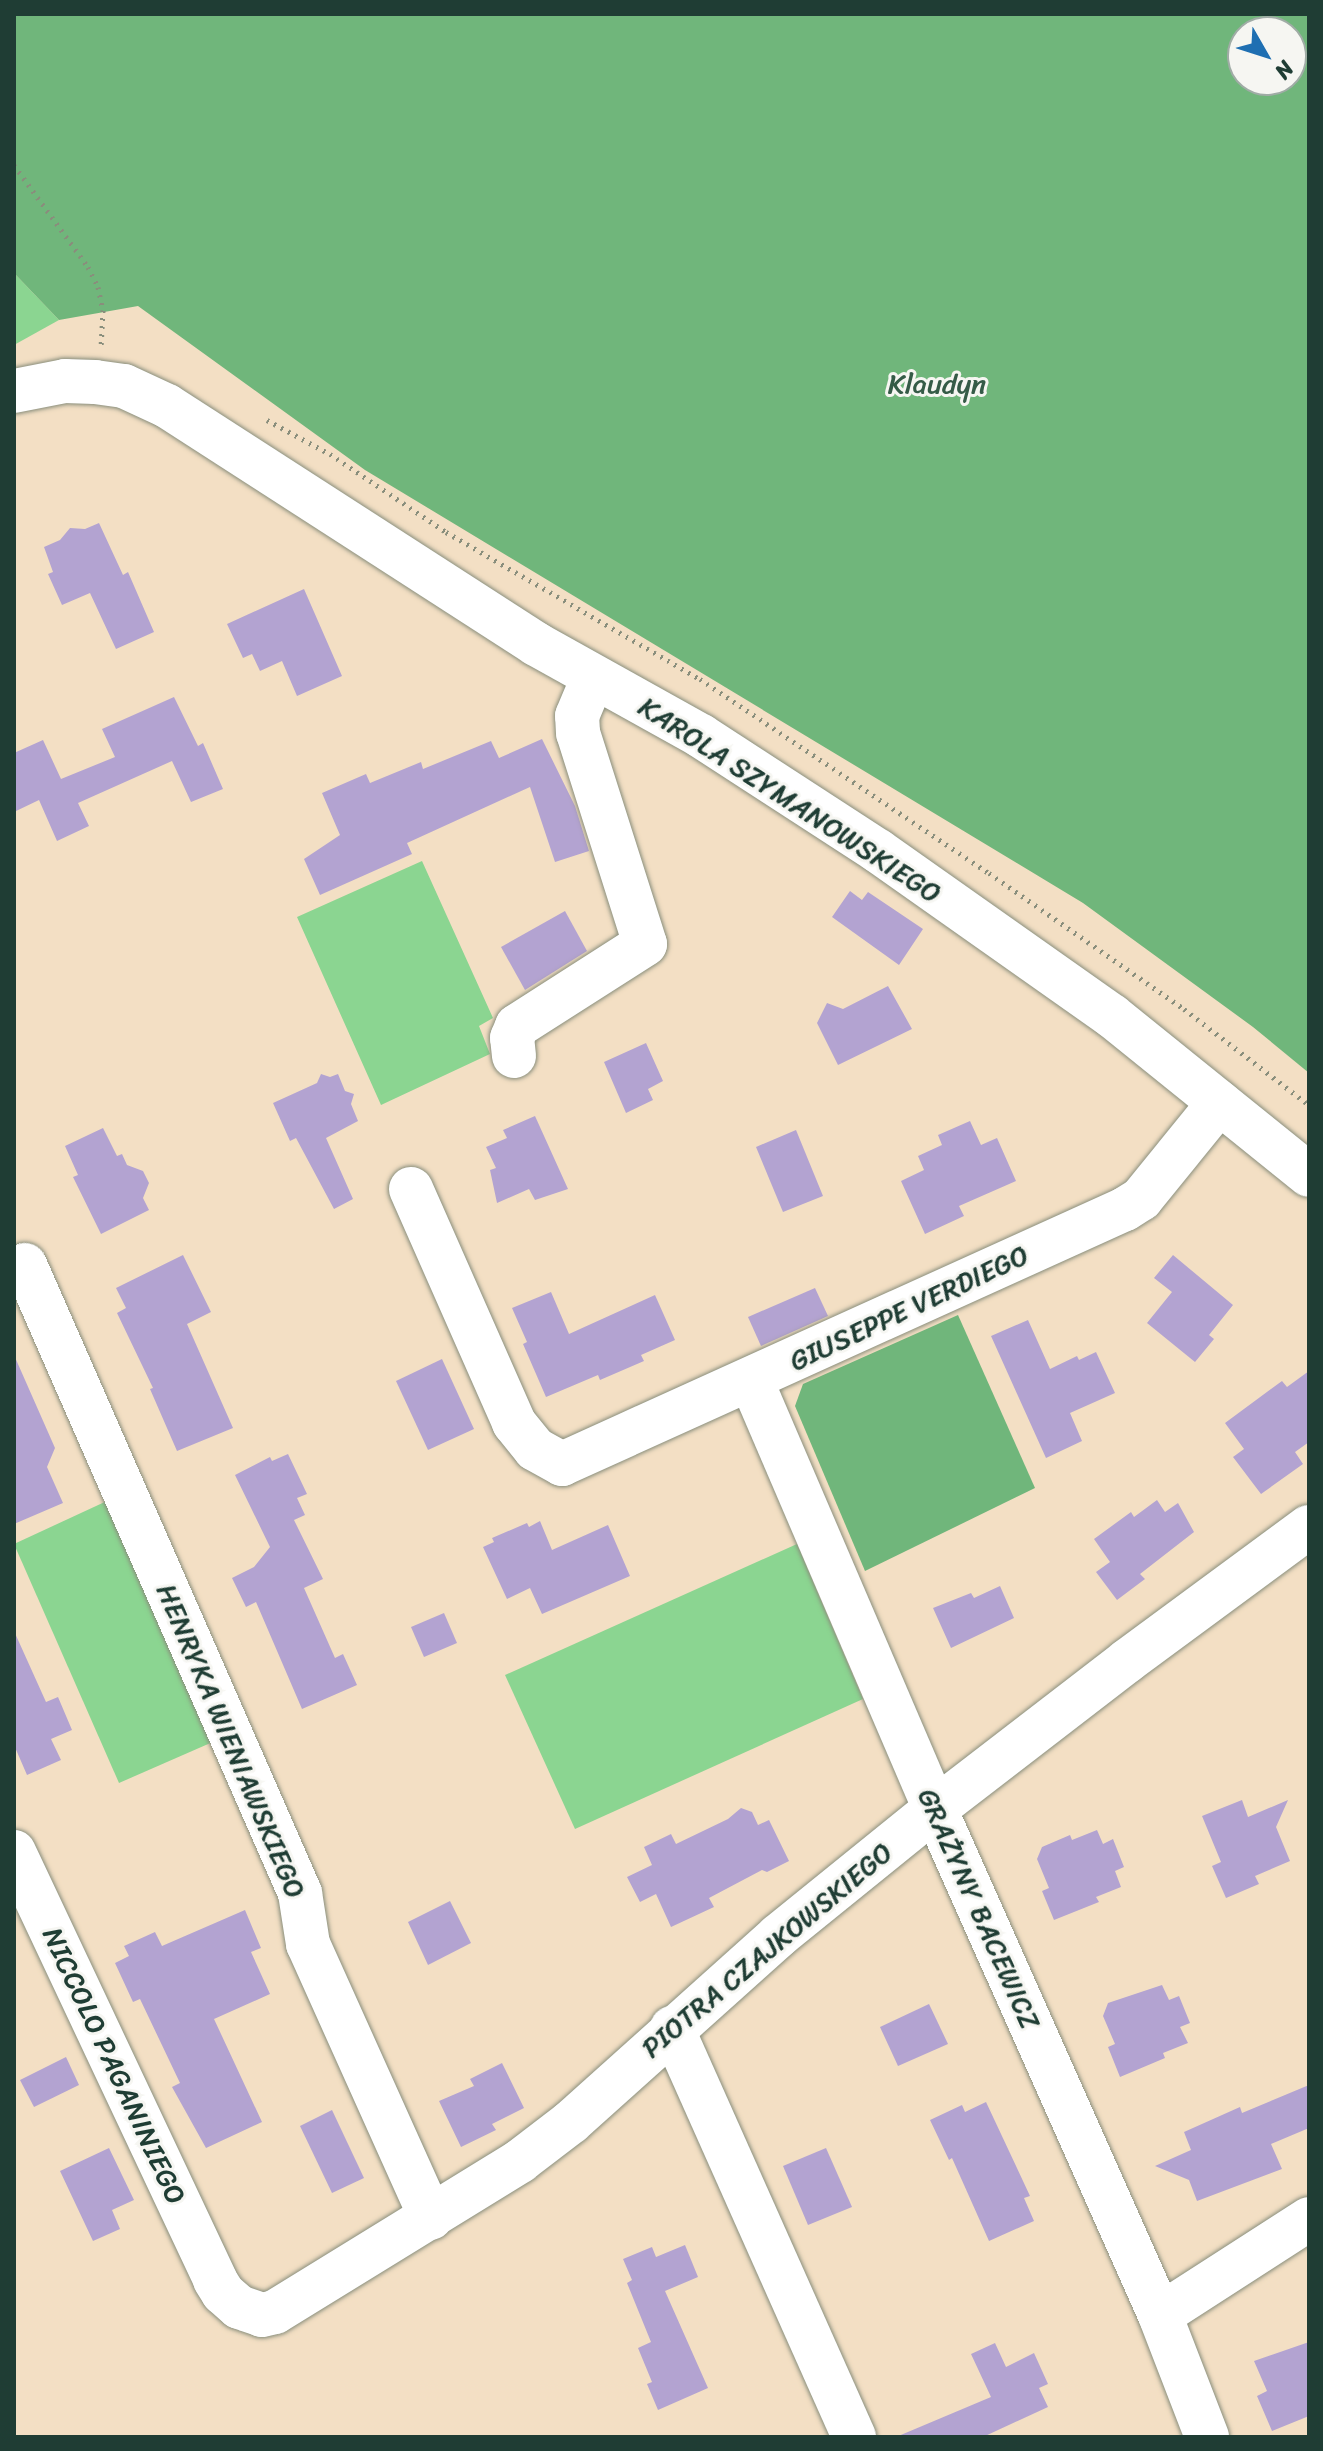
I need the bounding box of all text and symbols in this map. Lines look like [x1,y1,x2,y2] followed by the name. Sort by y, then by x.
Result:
[1227,16,1307,96] north arrow
[1265,52,1304,88] text: N
[888,367,986,401] park label: Klaudyn
[632,690,948,910] street label: KAROLA SZYMANOWSKIEGO
[785,1238,1033,1378] street label: GIUSEPPE VERDIEGO
[149,1577,313,1905] street label: HENRYKA WIENIAWSKIEGO
[911,1783,1047,2035] street label: GRAŻYNY BACEWICZ
[635,1835,899,2065] street label: PIOTRA CZAJKOWSKIEGO
[35,1923,193,2209] street label: NICCOLO PAGANINIEGO

